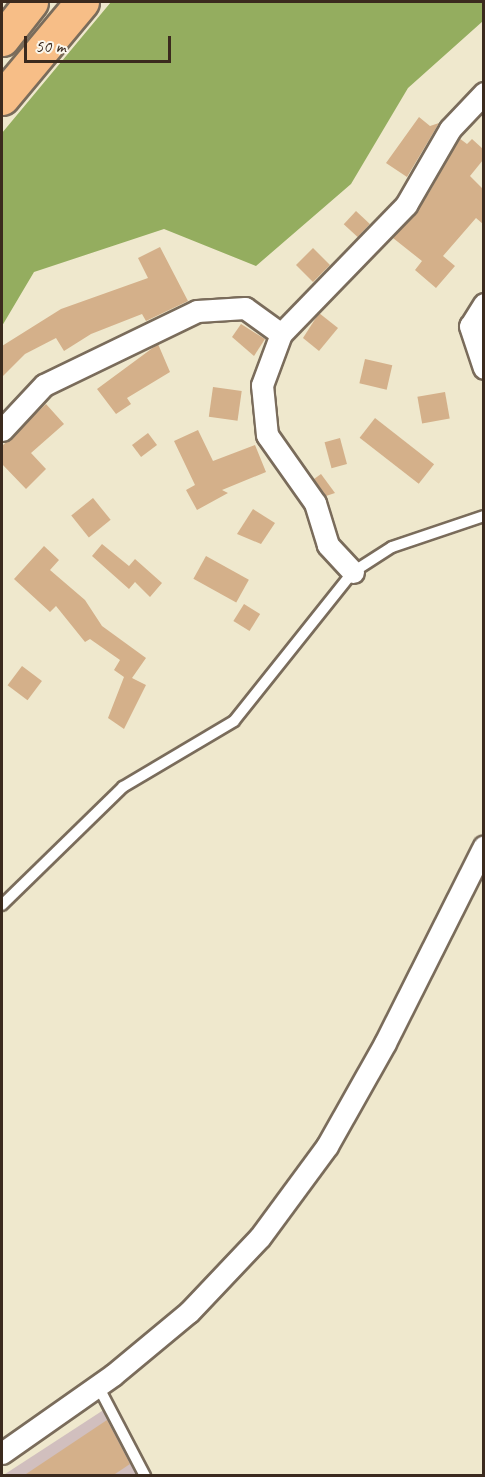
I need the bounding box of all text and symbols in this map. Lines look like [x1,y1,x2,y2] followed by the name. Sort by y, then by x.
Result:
[27,24,174,62] scale bar
[35,35,66,57] text: 50 m

